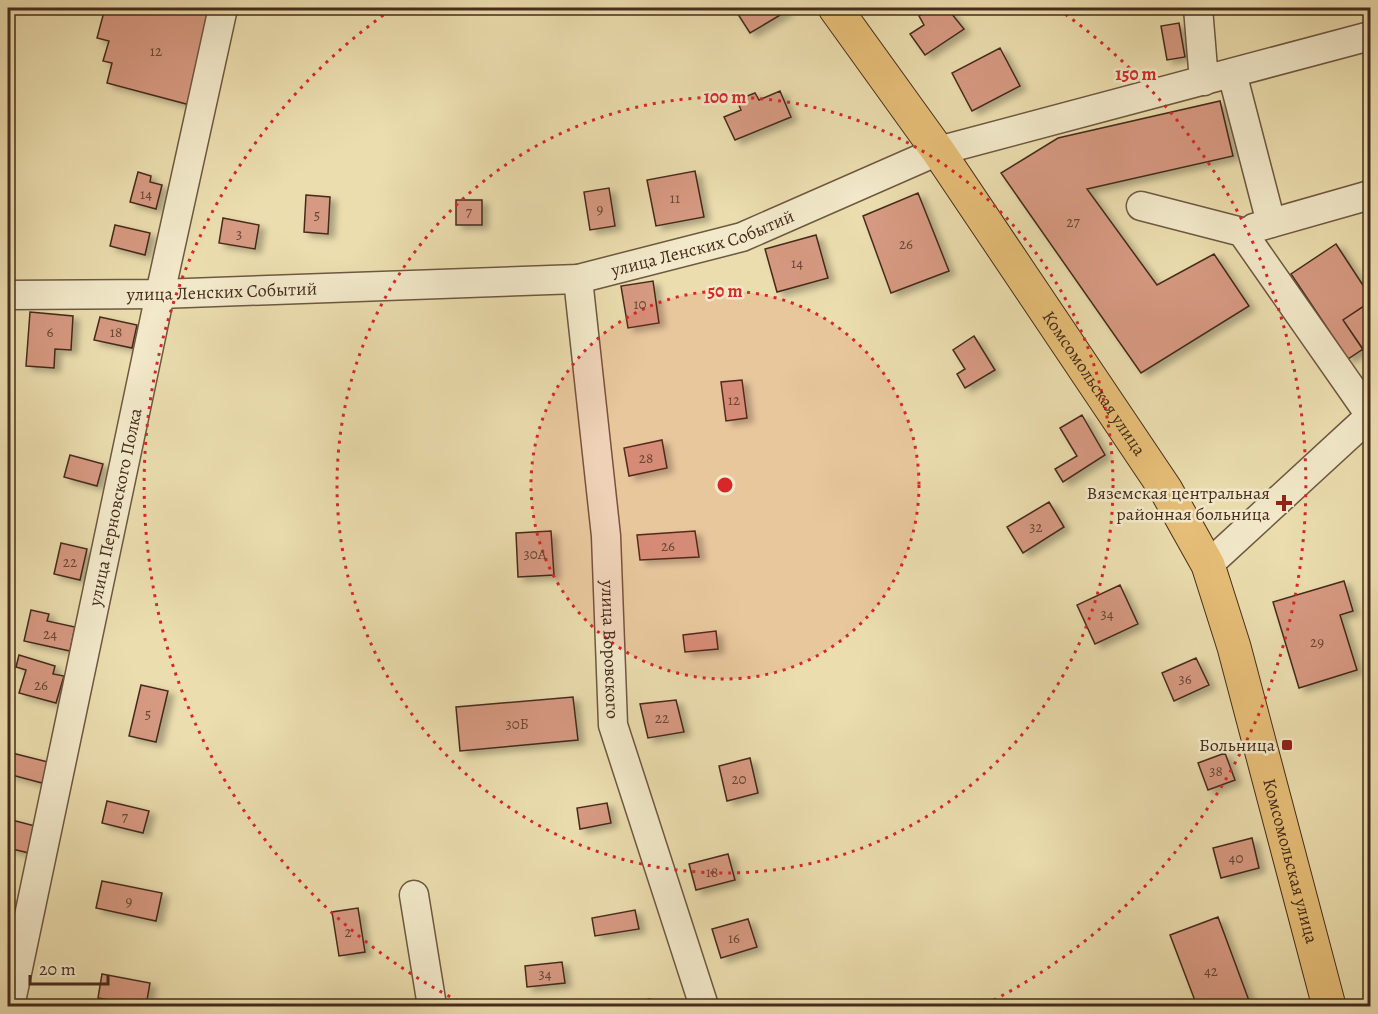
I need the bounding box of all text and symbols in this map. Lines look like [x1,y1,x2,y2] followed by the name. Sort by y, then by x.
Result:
[150,41,162,61] house number: 12
[1115,62,1157,86] text: 150 m
[704,85,746,109] text: 100 m
[140,184,152,204] house number: 14
[670,188,680,208] house number: 11
[597,199,604,219] house number: 9
[466,202,473,222] house number: 7
[608,204,798,282] street label: улица Ленских Событий
[314,205,320,225] house number: 5
[1066,212,1080,232] house number: 27
[236,224,242,244] house number: 3
[899,234,913,254] house number: 26
[791,253,803,273] house number: 14
[126,276,318,306] street label: улица Ленских Событий
[708,279,742,303] text: 50 m
[633,294,647,314] house number: 10
[1037,306,1152,461] street label: Комсомольская улица
[47,322,54,342] house number: 6
[110,322,122,342] house number: 18
[728,390,740,410] house number: 12
[82,405,148,609] street label: улица Перновского Полка
[639,448,653,468] house number: 28
[715,475,735,495] centre of rings
[1087,481,1271,526] place label: Вяземская центральная районная больница
[1275,494,1293,512] marker: Вяземская центральная районная больница
[1029,517,1043,537] house number: 32
[661,536,675,556] house number: 26
[524,544,547,564] house number: 30А
[63,552,77,572] house number: 22
[596,579,625,719] street label: улица Воровского
[1100,604,1114,624] house number: 34
[43,624,57,644] house number: 24
[1310,632,1324,652] house number: 29
[1178,669,1192,689] house number: 36
[34,675,48,695] house number: 26
[145,704,151,724] house number: 5
[655,708,669,728] house number: 22
[505,714,529,734] house number: 30Б
[1199,733,1276,757] place label: Больница
[1280,738,1294,752] marker: Больница
[1209,761,1223,781] house number: 38
[731,769,747,789] house number: 20
[1257,776,1324,947] street label: Комсомольская улица
[122,807,129,827] house number: 7
[1229,848,1243,868] house number: 40
[706,862,718,882] house number: 18
[126,891,133,911] house number: 9
[344,922,352,942] house number: 2
[728,928,740,948] house number: 16
[30,948,108,986] scale bar
[39,957,76,981] text: 20 m
[1204,961,1218,981] house number: 42
[538,964,552,984] house number: 34

